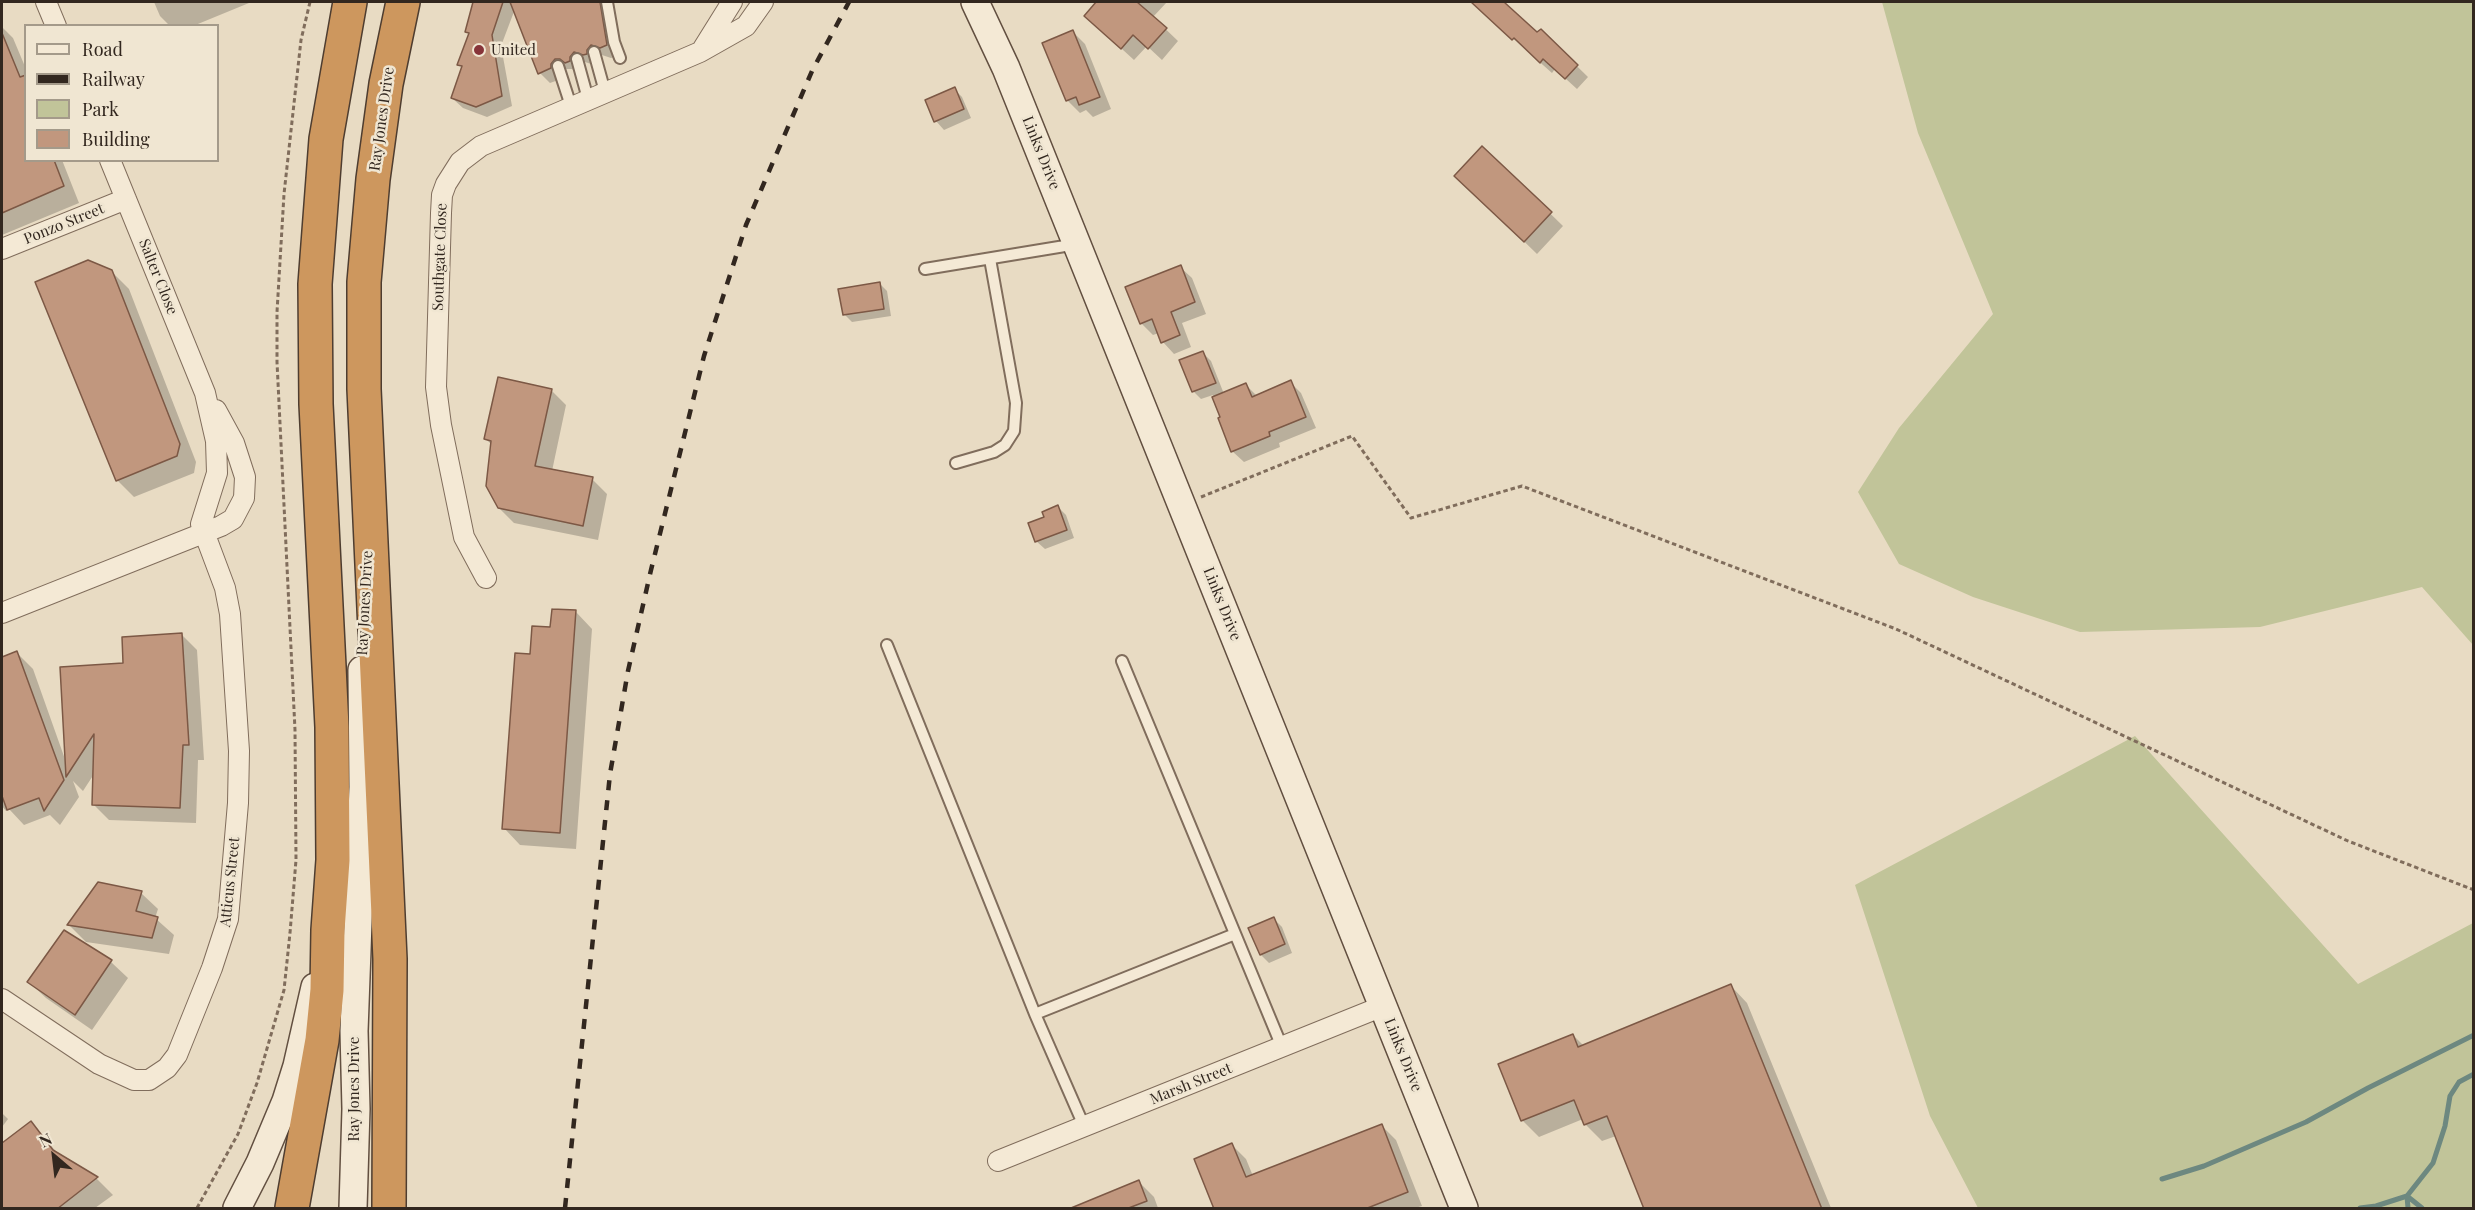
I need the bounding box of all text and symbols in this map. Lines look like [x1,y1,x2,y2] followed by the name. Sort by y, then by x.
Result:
[24,24,219,162] legend
[82,37,123,61] text: Road
[491,41,536,59] place label: United
[472,43,486,57] marker: United
[366,66,398,172] street label: Ray Jones Drive
[82,67,145,91] text: Railway
[82,97,119,121] text: Park
[1018,114,1064,192] street label: Links Drive
[82,127,150,151] text: Building
[21,200,107,248] street label: Ponzo Street
[429,203,451,311] street label: Southgate Close
[135,236,181,318] street label: Salter Close
[353,550,377,656] street label: Ray Jones Drive
[1199,565,1245,643] street label: Links Drive
[216,836,244,928] street label: Atticus Street
[1380,1016,1426,1094] street label: Links Drive
[345,1037,363,1141] street label: Ray Jones Drive
[1147,1059,1235,1109] street label: Marsh Street
[24,1126,84,1186] north arrow
[35,1128,55,1152] text: N

